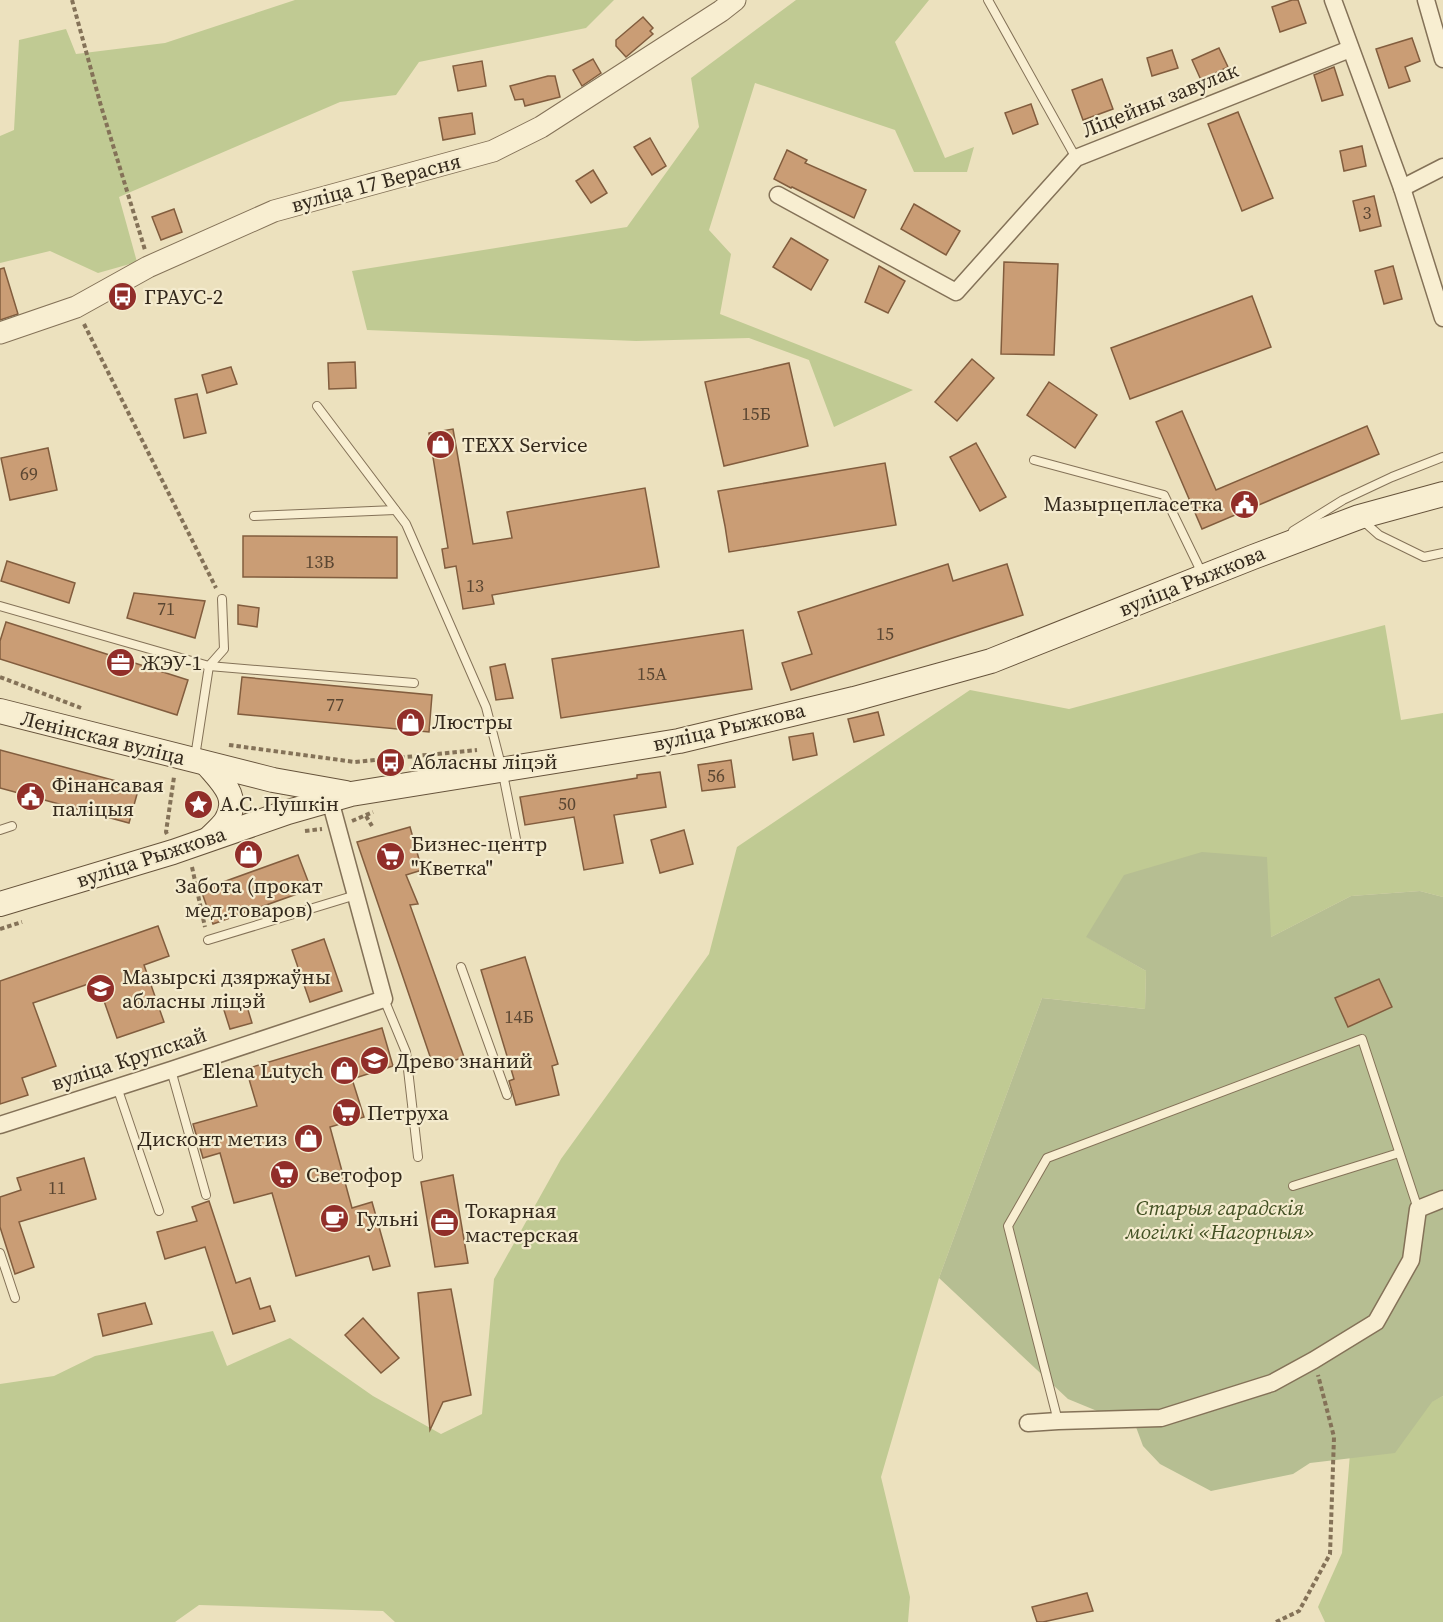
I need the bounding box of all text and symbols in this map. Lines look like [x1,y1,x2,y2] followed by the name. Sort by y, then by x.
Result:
[1077,55,1243,144] street label: Ліцейны завулак
[288,146,464,219] street label: вуліца 17 Верасня
[1363,200,1372,225] house number: 3
[107,281,139,313] bus stop icon: ГРАУС-2
[144,282,223,311] place label: ГРАУС-2
[741,401,771,426] house number: 15Б
[425,429,457,461] shop icon: TEXX Service
[462,430,588,459] place label: TEXX Service
[20,461,38,486] house number: 69
[1228,488,1260,520] public building icon: Мазырцепласетка
[1043,489,1223,518] place label: Мазырцепласетка
[1114,538,1270,623] street label: вуліца Рыжкова
[305,549,335,574] house number: 13В
[466,573,484,598] house number: 13
[157,596,175,621] house number: 71
[876,621,894,646] house number: 15
[104,647,136,679] office icon: ЖЭУ-1
[141,648,202,677] place label: ЖЭУ-1
[637,661,667,686] house number: 15А
[326,692,344,717] house number: 77
[650,695,808,758] street label: вуліца Рыжкова
[18,703,189,772] street label: Ленінская вуліца
[395,706,427,738] shop icon: Люстры
[432,707,513,736] place label: Люстры
[374,746,406,778] bus stop icon: Абласны ліцэй
[411,747,558,776] place label: Абласны ліцэй
[707,763,725,788] house number: 56
[52,770,164,823] place label: Фінансавая паліцыя
[15,781,47,813] public building icon: Фінансавая паліцыя
[183,788,215,820] place icon: А.С. Пушкін
[220,789,339,818] place label: А.С. Пушкін
[558,791,576,816] house number: 50
[72,819,230,894] street label: вуліца Рыжкова
[411,829,547,882] place label: Бизнес-центр "Кветка"
[233,839,265,871] shop icon: Забота (прокат мед.товаров)
[374,840,406,872] supermarket icon: Бизнес-центр "Кветка"
[175,871,323,924] place label: Забота (прокат мед.товаров)
[122,962,331,1015] place label: Мазырскі дзяржаўны абласны ліцэй
[85,973,117,1005] school or university icon: Мазырскі дзяржаўны абласны ліцэй
[504,1004,534,1029] house number: 14Б
[47,1020,210,1097] street label: вуліца Крупскай
[358,1045,390,1077] school or university icon: Древо знаний
[395,1046,533,1075] place label: Древо знаний
[329,1055,361,1087] shop icon: Elena Lutych
[202,1056,324,1085] place label: Elena Lutych
[330,1097,362,1129] supermarket icon: Петруха
[367,1098,449,1127] place label: Петруха
[292,1123,324,1155] shop icon: Дисконт метиз
[137,1124,287,1153] place label: Дисконт метиз
[269,1159,301,1191] supermarket icon: Светофор
[306,1160,402,1189] place label: Светофор
[48,1175,66,1200] house number: 11
[1124,1193,1315,1246] park label: Старыя гарадскія могілкі «Нагорныя»
[465,1196,579,1249] place label: Токарная мастерская
[319,1203,351,1235] cafe icon: Гульнi
[356,1204,419,1233] place label: Гульнi
[428,1207,460,1239] office icon: Токарная мастерская

